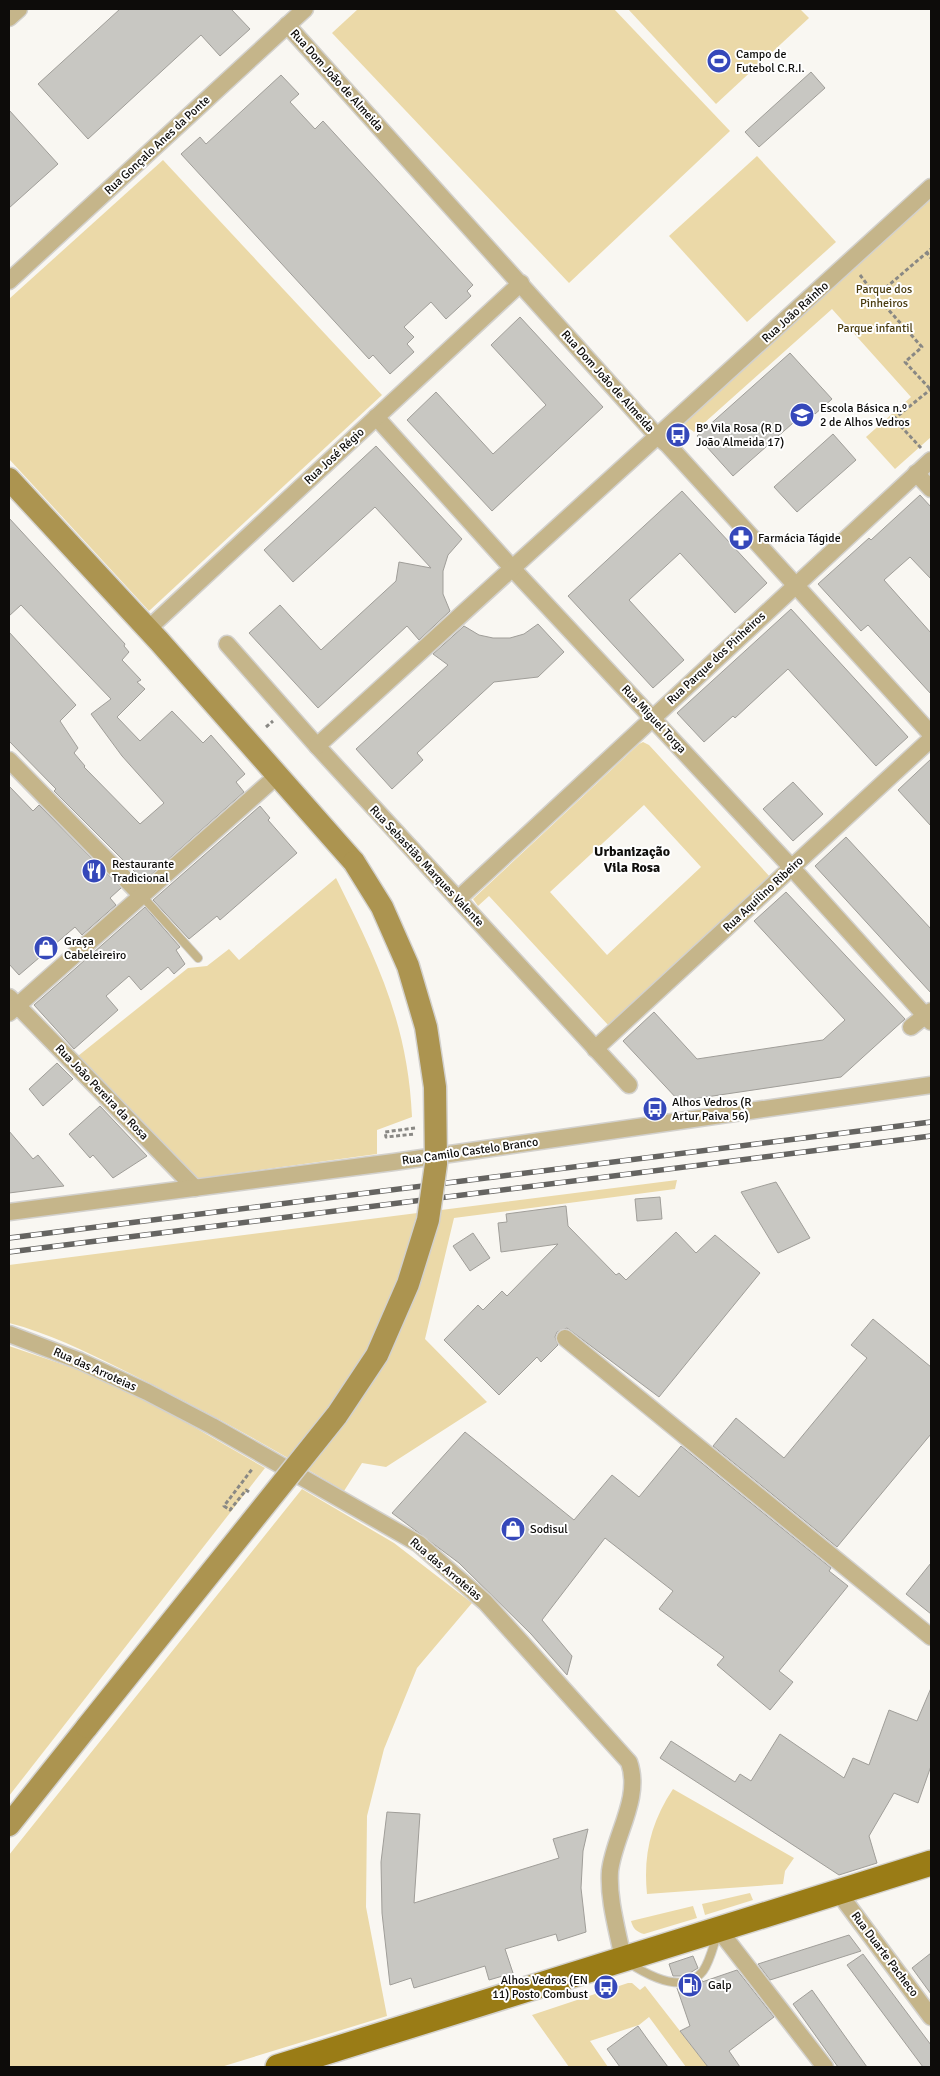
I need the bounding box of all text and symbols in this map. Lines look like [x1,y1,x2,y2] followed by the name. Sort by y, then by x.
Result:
[287,26,386,134] street label: Rua Dom João de Almeida
[736,47,805,76] place label: Campo de Futebol C.R.I.
[706,48,732,74] sports icon: Campo de Futebol C.R.I.
[101,92,213,198] street label: Rua Gonçalo Anes da Ponte
[759,279,832,346] street label: Rua João Rainho
[856,282,912,311] park label: Parque dos Pinheiros
[837,321,913,336] park label: Parque infantil
[558,327,657,435] street label: Rua Dom João de Almeida
[820,401,910,430] place label: Escola Básica n.º 2 de Alhos Vedros
[789,402,815,428] school or university icon: Escola Básica n.º 2 de Alhos Vedros
[696,421,784,450] place label: Bº Vila Rosa (R D João Almeida 17)
[665,422,691,448] bus stop icon: Bº Vila Rosa (R D João Almeida 17)
[301,425,367,488] street label: Rua José Régio
[728,525,754,551] pharmacy icon: Farmácia Tágide
[758,531,841,546] place label: Farmácia Tágide
[664,609,769,708] street label: Rua Parque dos Pinheiros
[618,682,689,757] street label: Rua Miguel Torga
[366,803,487,930] street label: Rua Sebastião Marques Valente
[594,843,670,876] district label: Urbanização Vila Rosa
[720,853,807,935] street label: Rua Aquilino Ribeiro
[112,857,174,886] place label: Restaurante Tradicional
[81,858,107,884] restaurant icon: Restaurante Tradicional
[64,934,126,963] place label: Graça Cabeleireiro
[33,935,59,961] shop icon: Graça Cabeleireiro
[52,1041,151,1143] street label: Rua João Pereira da Rosa
[672,1095,752,1124] place label: Alhos Vedros (R Artur Paiva 56)
[642,1096,668,1122] bus stop icon: Alhos Vedros (R Artur Paiva 56)
[401,1135,539,1168] street label: Rua Camilo Castelo Branco
[51,1344,139,1394] street label: Rua das Arroteias
[500,1516,526,1542] shop icon: Sodisul
[530,1522,568,1537] place label: Sodisul
[407,1535,485,1604] street label: Rua das Arroteias
[848,1909,921,2000] street label: Rua Duarte Pacheco
[677,1972,703,1998] fuel station icon: Galp
[492,1973,588,2002] place label: Alhos Vedros (EN 11) Posto Combust
[593,1974,619,2000] bus stop icon: Alhos Vedros (EN 11) Posto Combust
[708,1978,732,1993] place label: Galp

